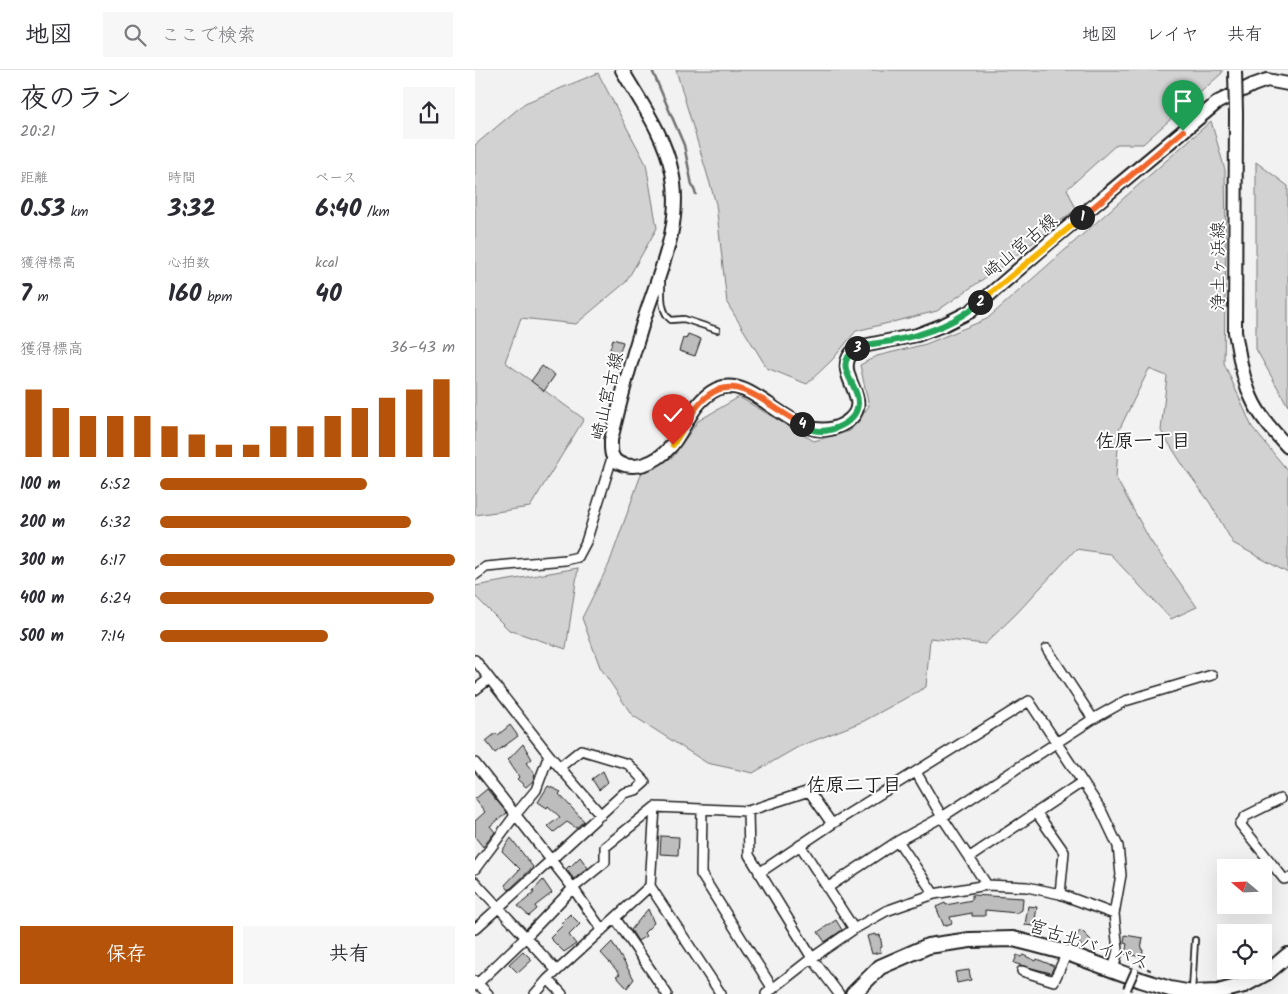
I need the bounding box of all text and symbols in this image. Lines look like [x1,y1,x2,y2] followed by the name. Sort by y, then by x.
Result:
[103,12,453,57] search box
[25,16,73,55] text: 地図
[121,21,149,49] icon: search
[161,21,256,51] text: ここで検索
[1082,21,1118,50] text: 地図
[1146,21,1199,50] text: レイヤ
[1227,21,1263,50] text: 共有
[20,77,132,122] text: 夜のラン
[1162,80,1204,131] pin
[403,87,455,139] button: share
[1169,87,1197,115] icon: arrive
[20,119,56,144] text: 20:21
[20,167,48,189] text: 距離
[168,167,196,189] text: 時間
[315,167,357,189] text: ペース
[20,189,65,229] text: 0.53
[168,189,216,229] text: 3:32
[315,189,361,229] text: 6:40
[65,201,88,223] text: km
[361,201,390,223] text: /km
[1069,204,1095,230] pin: 1
[1080,206,1085,228] text: 1
[977,207,1065,287] street label: 崎山宮古線
[1205,221,1234,311] street label: 浄土ヶ浜線
[20,252,76,274] text: 獲得標高
[168,252,210,274] text: 心拍数
[315,252,338,274] text: kcal
[20,274,32,314] text: 7
[168,274,202,314] text: 160
[315,274,342,314] text: 40
[32,286,49,308] text: m
[202,286,232,308] text: bpm
[967,290,993,314] pin: 2
[976,291,985,313] text: 2
[390,335,455,360] text: 36–43 m
[845,336,869,360] pin: 3
[20,337,84,362] text: 獲得標高
[854,337,861,359] text: 3
[584,349,633,443] street label: 崎山宮古線
[652,394,694,445] pin
[659,401,687,429] icon: check
[789,412,815,436] pin: 4
[799,413,806,435] text: 4
[1095,427,1191,457] district label: 佐原一丁目
[20,472,61,497] text: 100 m
[100,472,131,497] text: 6:52
[20,510,65,535] text: 200 m
[100,510,131,535] text: 6:32
[20,548,64,573] text: 300 m
[100,548,125,573] text: 6:17
[20,586,64,611] text: 400 m
[100,586,131,611] text: 6:24
[20,624,64,649] text: 500 m
[100,624,125,649] text: 7:14
[806,771,902,801] district label: 佐原二丁目
[1217,859,1273,914] north arrow
[1217,859,1272,979] map controls
[1024,912,1153,979] street label: 宮古北バイパス
[1217,924,1272,979] button: locate
[20,926,233,984] button: 保存
[243,926,455,984] button: 共有

